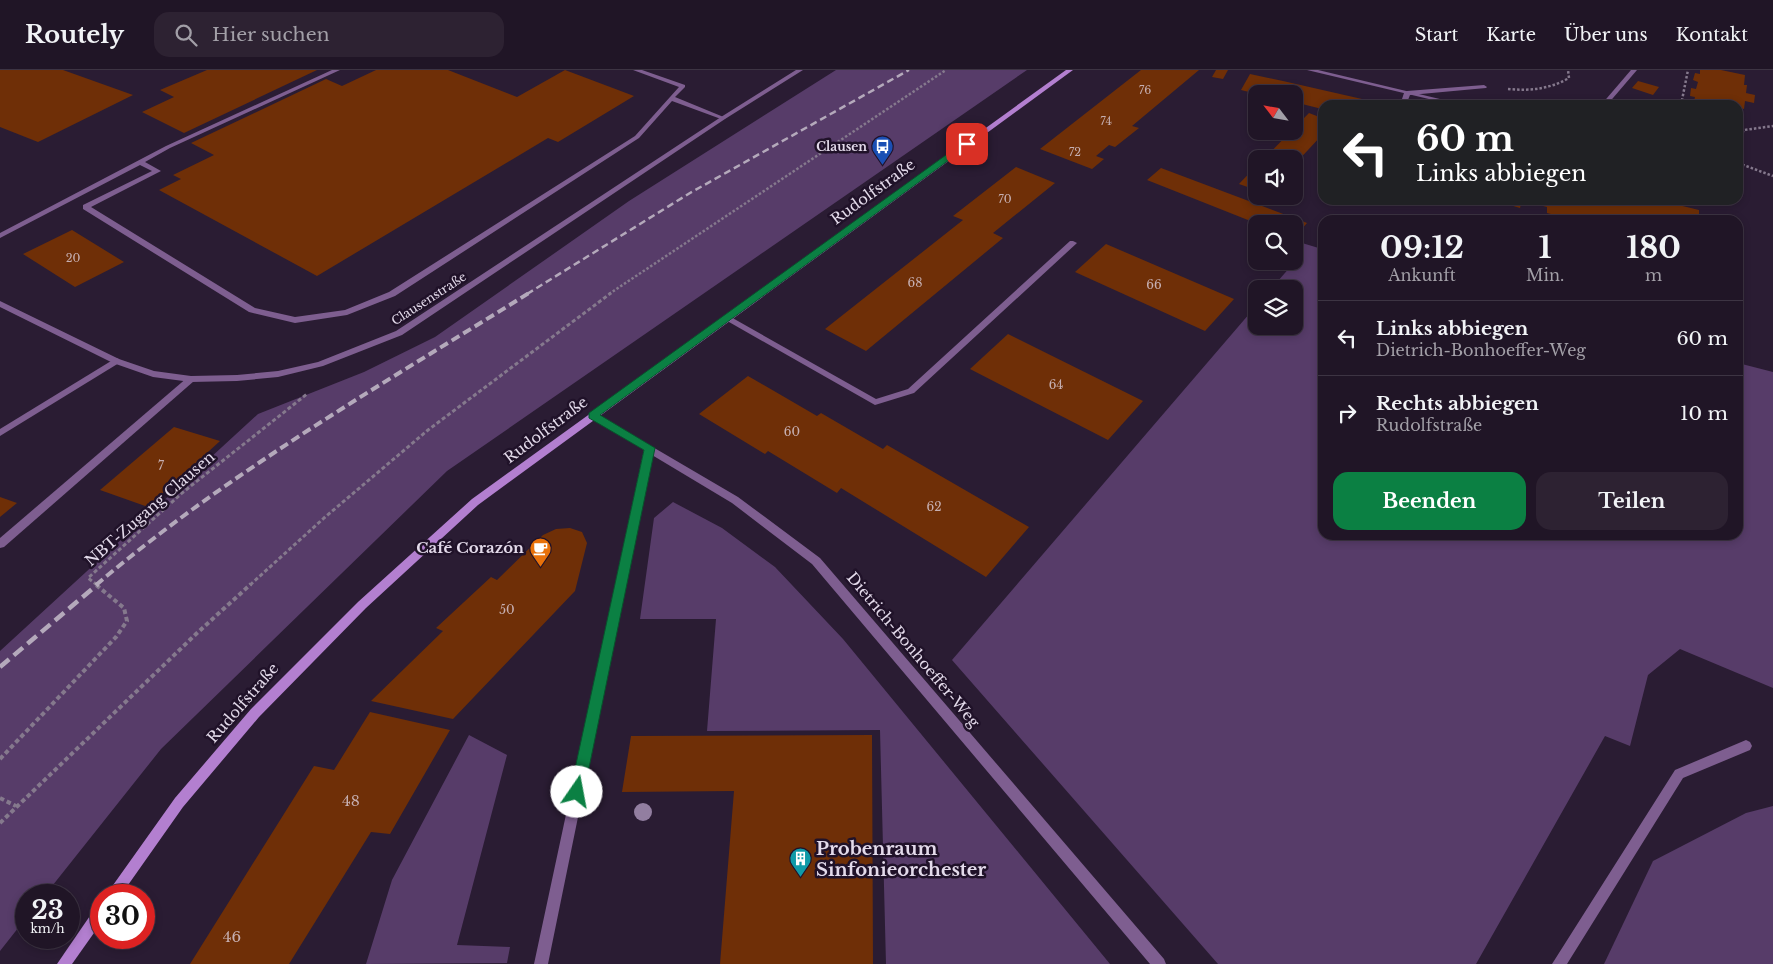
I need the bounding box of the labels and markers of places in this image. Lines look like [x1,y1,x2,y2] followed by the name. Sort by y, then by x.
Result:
[946,123,988,165] pin
[871,135,895,166] bus stop icon: Clausen
[816,139,867,154] place label: Clausen
[528,536,552,567] cafe icon: Café Corazón
[416,538,524,557] place label: Café Corazón
[816,838,986,881] place label: Probenraum Sinfonieorchester
[788,847,812,878] building icon: Probenraum Sinfonieorchester

